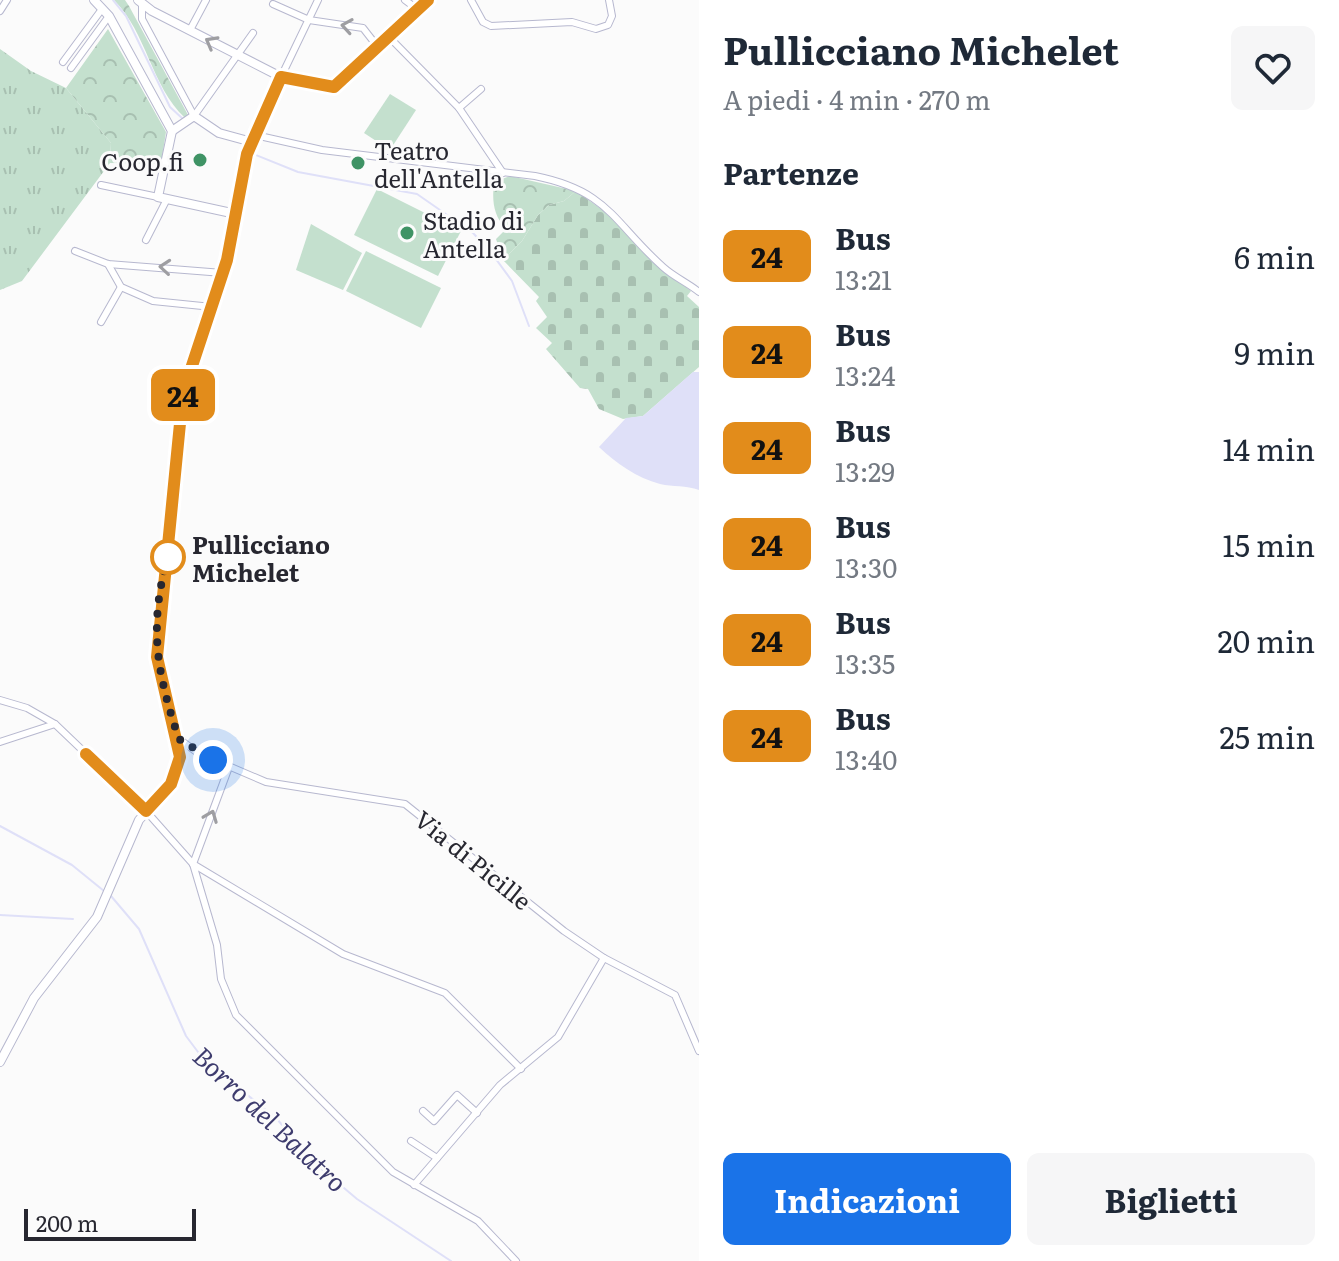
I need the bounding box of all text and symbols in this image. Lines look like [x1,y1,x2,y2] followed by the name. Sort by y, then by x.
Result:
[340,18,354,35] one-way arrow
[723,20,1119,77] text: Pullicciano Michelet
[1231,26,1315,110] button: heart
[206,36,220,52] one-way arrow
[723,79,990,118] text: A piedi · 4 min · 270 m
[374,132,503,195] place label: Teatro dell'Antella
[101,143,184,178] place label: Coop.fi
[723,150,859,194] text: Partenze
[191,151,209,169] marker: Coop.fi
[349,154,367,172] marker: Teatro dell'Antella
[423,202,524,265] place label: Stadio di Antella
[835,215,891,259] text: Bus
[398,224,416,242] marker: Stadio di Antella
[1234,234,1315,278] text: 6 min
[751,235,783,277] text: 24
[158,259,171,276] one-way arrow
[835,259,892,298] text: 13:21
[835,311,891,355] text: Bus
[1234,330,1315,374] text: 9 min
[751,331,783,373] text: 24
[835,355,896,394] text: 13:24
[147,369,219,421] line badge: 24
[167,374,199,416] text: 24
[835,407,891,451] text: Bus
[1223,426,1315,470] text: 14 min
[751,427,783,469] text: 24
[835,451,895,490] text: 13:29
[835,503,891,547] text: Bus
[1223,522,1315,566] text: 15 min
[751,523,783,565] text: 24
[192,526,330,589] place label: Pullicciano Michelet
[151,540,185,574] marker: Pullicciano Michelet
[835,547,897,586] text: 13:30
[835,599,891,643] text: Bus
[1218,618,1315,662] text: 20 min
[751,619,783,661] text: 24
[835,643,895,682] text: 13:35
[835,695,891,739] text: Bus
[1220,714,1315,758] text: 25 min
[751,715,783,757] text: 24
[835,739,897,778] text: 13:40
[193,740,233,780] your location
[408,801,540,917] street label: Via di Picille
[201,810,218,824] one-way arrow
[185,1036,357,1200] water label: Borro del Balatro
[723,1153,1011,1245] button: Indicazioni
[1027,1153,1315,1245] button: Biglietti
[24,1205,196,1241] scale bar
[36,1206,98,1239] text: 200 m

